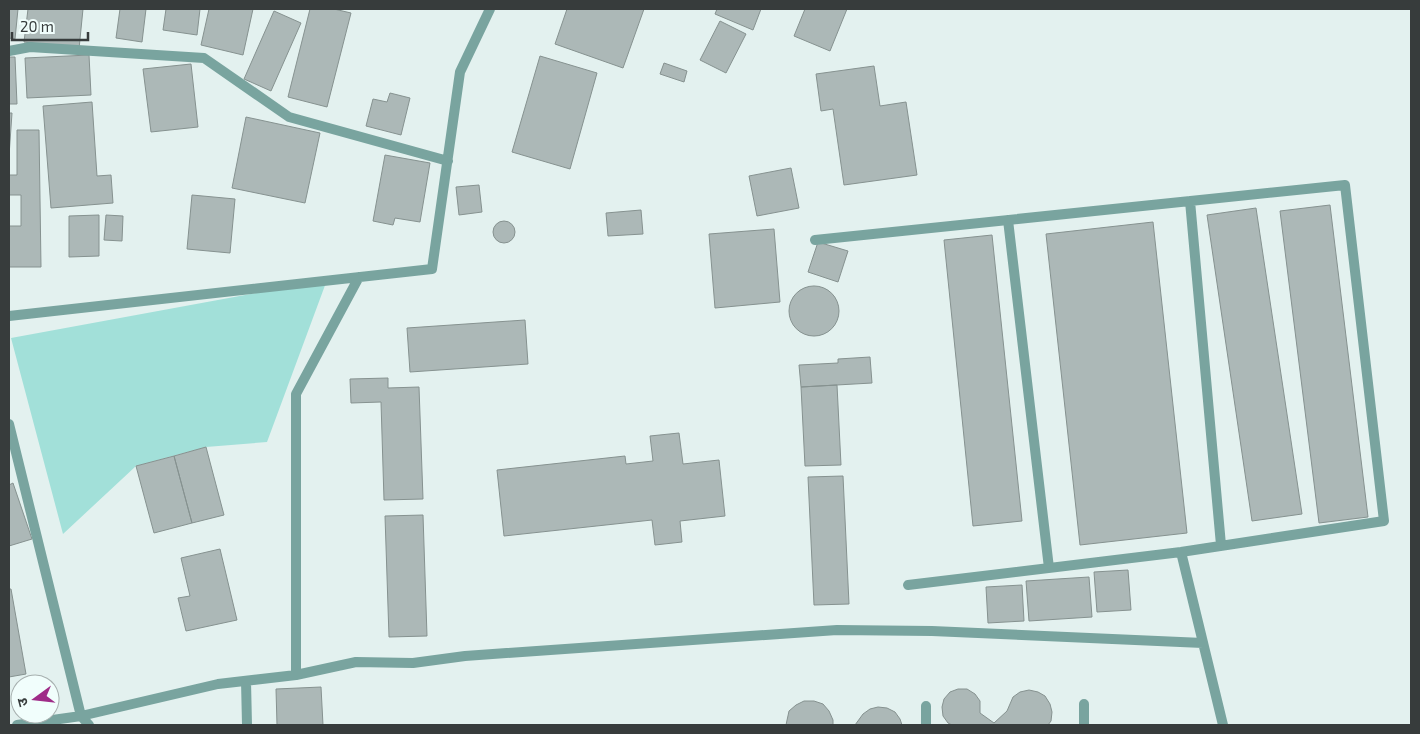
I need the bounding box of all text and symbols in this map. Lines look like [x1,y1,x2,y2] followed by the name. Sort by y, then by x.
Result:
[12,10,89,42] scale bar
[20,17,54,35] text: 20 m
[10,674,60,724] north arrow
[12,696,31,709] text: उ

